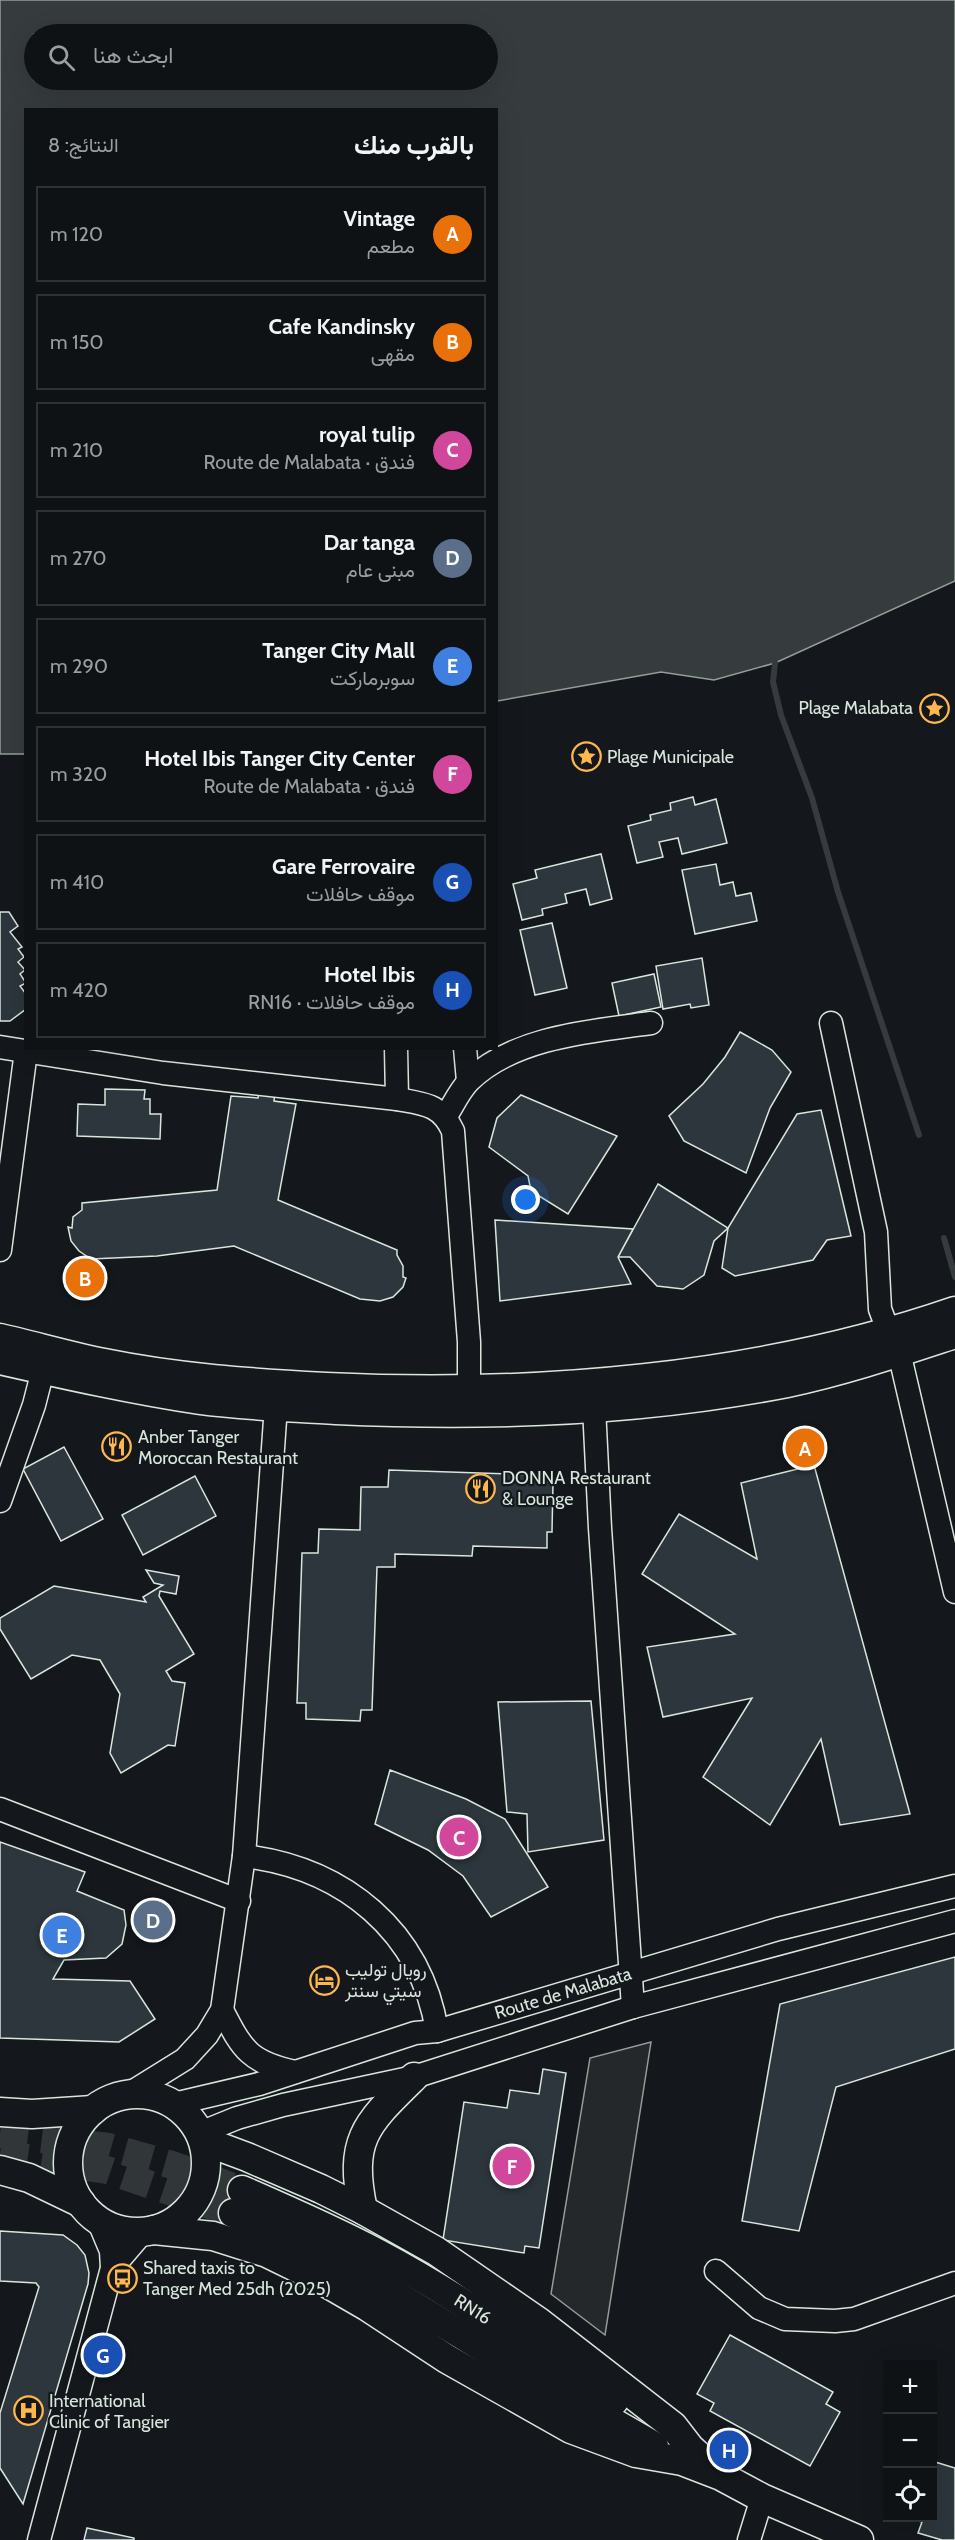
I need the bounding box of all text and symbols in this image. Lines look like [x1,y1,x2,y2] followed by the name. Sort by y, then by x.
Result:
[24,24,498,90] search box
[45,41,78,74] icon: search
[93,42,173,69] text: ابحث هنا
[354,129,474,161] text: بالقرب منك
[48,133,119,157] text: النتائج: 8
[343,205,415,232] text: Vintage
[50,222,103,246] text: 120 m
[446,222,459,246] text: A
[367,234,415,258] text: مطعم
[269,313,415,340] text: Cafe Kandinsky
[50,330,103,354] text: 150 m
[446,330,459,354] text: B
[371,342,415,366] text: مقهى
[319,421,415,448] text: royal tulip
[50,438,103,462] text: 210 m
[446,438,459,462] text: C
[204,450,415,474] text: فندق · Route de Malabata
[324,529,415,556] text: Dar tanga
[50,546,106,570] text: 270 m
[445,546,460,570] text: D
[346,558,415,582] text: مبنى عام
[262,637,415,664] text: Tanger City Mall
[50,654,108,678] text: 290 m
[447,654,458,678] text: E
[330,666,415,690] text: سوبرماركت
[918,692,950,724] place icon: Plage Malabata
[798,697,913,719] place label: Plage Malabata
[570,741,602,773] place icon: Plage Municipale
[144,745,415,772] text: Hotel Ibis Tanger City Center
[607,746,734,768] place label: Plage Municipale
[50,762,107,786] text: 320 m
[447,762,458,786] text: F
[204,774,415,798] text: فندق · Route de Malabata
[272,853,415,880] text: Gare Ferrovaire
[50,870,104,894] text: 410 m
[446,870,459,894] text: G
[306,882,415,906] text: موقف حافلات
[324,961,415,988] text: Hotel Ibis
[50,978,108,1002] text: 420 m
[445,978,460,1002] text: H
[248,990,415,1014] text: موقف حافلات · RN16
[511,1185,540,1214] your location
[66,1256,104,1300] pin: B
[138,1426,298,1469] place label: Anber Tanger Moroccan Restaurant
[786,1426,824,1470] pin: A
[101,1431,133,1463] restaurant icon: Anber Tanger Moroccan Restaurant
[502,1467,651,1510] place label: DONNA Restaurant & Lounge
[465,1472,497,1504] restaurant icon: DONNA Restaurant & Lounge
[440,1814,478,1860] pin: C
[134,1898,172,1942] pin: D
[42,1912,82,1958] pin: E
[344,1959,427,2006] place label: رويال توليب سيتي سنتر
[492,1962,634,2024] street label: Route de Malabata
[308,1964,340,1996] hotel icon: رويال توليب سيتي سنتر
[492,2144,532,2188] pin: F
[143,2257,331,2300] place label: Shared taxis to Tanger Med 25dh (2025)
[106,2262,138,2294] bus stop icon: Shared taxis to Tanger Med 25dh (2025)
[450,2289,495,2329] street label: RN16
[84,2332,122,2378] pin: G
[883,2360,937,2522] map controls
[883,2360,937,2414] button: +
[49,2390,170,2433] place label: International Clinic of Tangier
[12,2395,44,2427] hospital icon: International Clinic of Tangier
[883,2414,937,2468] button: −
[710,2428,748,2472] pin: H
[883,2468,937,2522] button: locate

